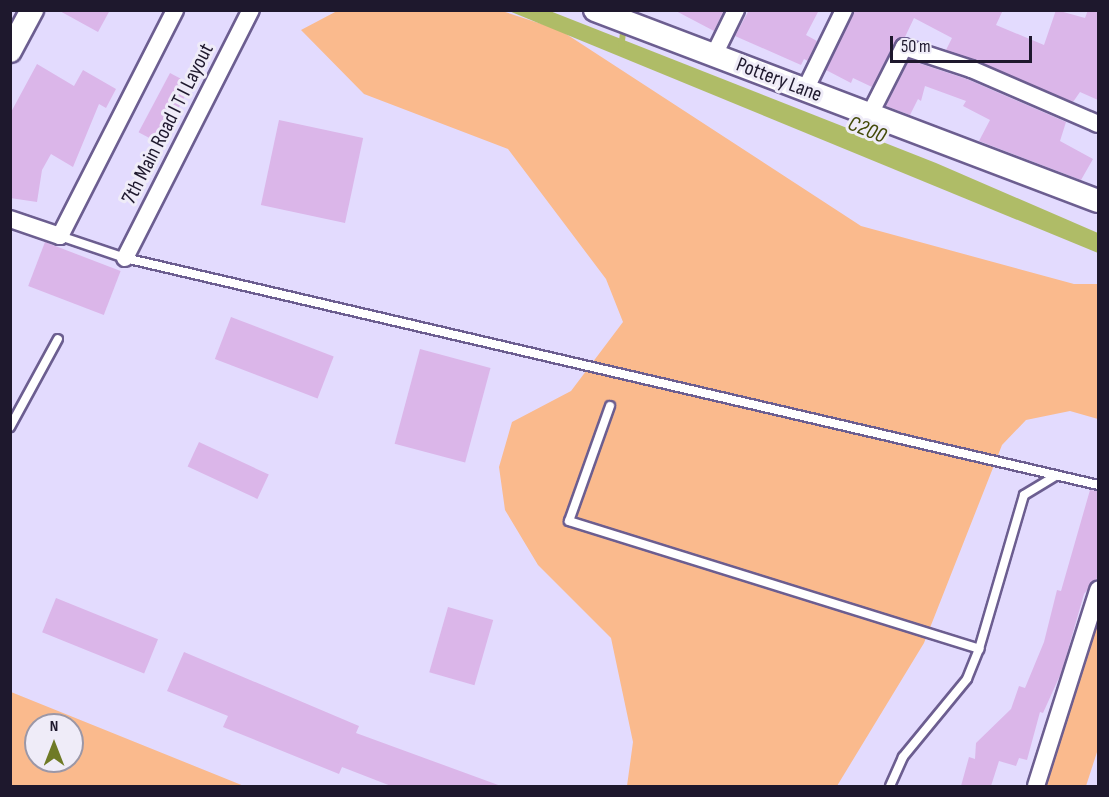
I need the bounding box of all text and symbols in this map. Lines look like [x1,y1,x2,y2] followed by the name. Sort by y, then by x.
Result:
[893,24,1036,62] scale bar
[901,36,931,57] text: 50 m
[117,39,219,209] street label: 7th Main Road I T I Layout
[733,52,825,108] street label: Pottery Lane
[844,110,890,150] water label: C200
[24,713,84,773] north arrow
[50,717,58,736] text: N

